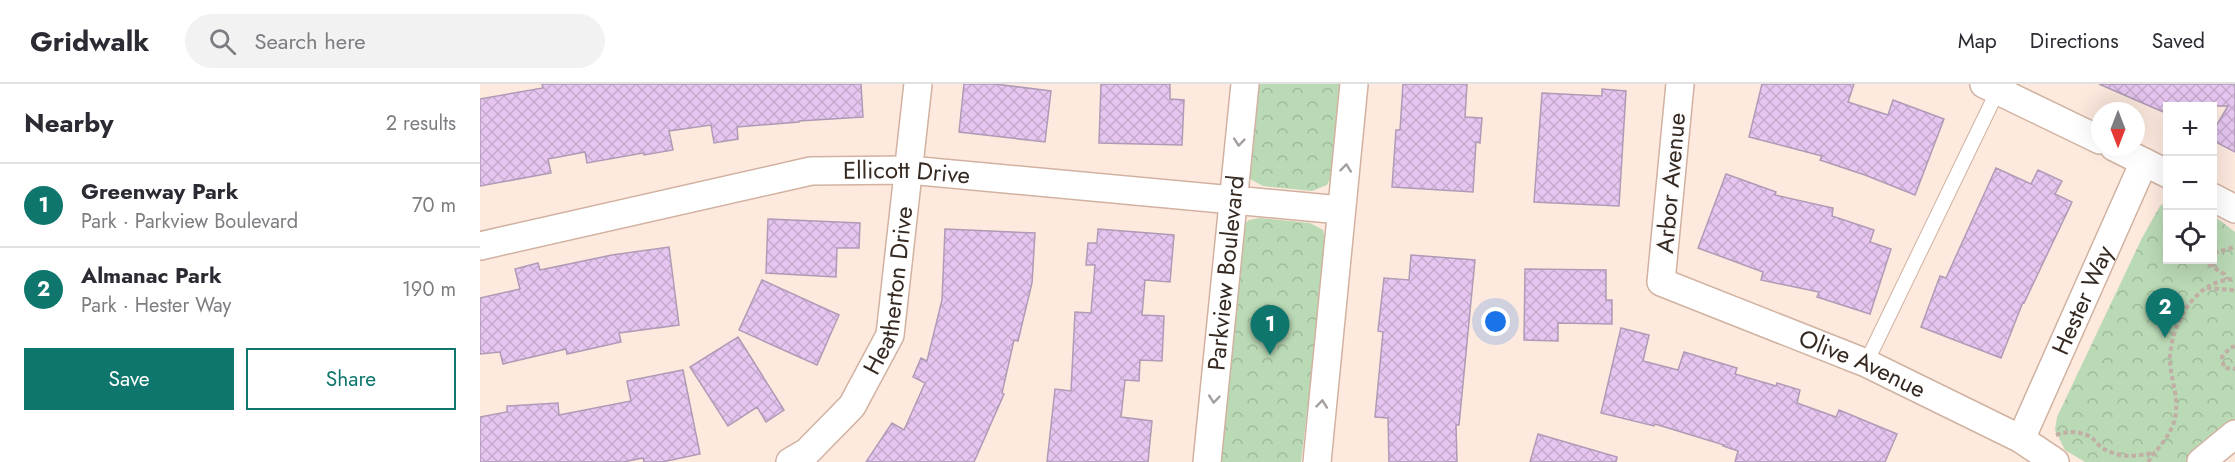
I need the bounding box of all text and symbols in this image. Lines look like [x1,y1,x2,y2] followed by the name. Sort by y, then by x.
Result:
[185,14,605,68] search box
[30,21,149,62] text: Gridwalk
[206,25,239,58] icon: search
[254,25,366,57] text: Search here
[1958,26,1997,56] text: Map
[2030,26,2119,56] text: Directions
[2152,26,2205,56] text: Saved
[2091,102,2145,156] north arrow
[2163,102,2217,264] map controls
[2163,102,2217,156] button: +
[24,104,113,142] text: Nearby
[386,109,456,138] text: 2 results
[1647,111,1694,255] street label: Arbor Avenue
[1233,138,1246,147] one-way arrow
[843,152,972,193] street label: Ellicott Drive
[2163,156,2217,210] button: −
[1339,163,1352,172] one-way arrow
[1198,174,1253,372] street label: Parkview Boulevard
[81,175,239,207] text: Greenway Park
[38,191,49,220] text: 1
[412,191,456,220] text: 70 m
[854,204,921,381] street label: Heatherton Drive
[81,207,298,236] text: Park · Parkview Boulevard
[2163,210,2217,264] button: locate
[2043,239,2122,360] street label: Hester Way
[81,259,222,291] text: Almanac Park
[37,275,50,304] text: 2
[402,275,456,304] text: 190 m
[2146,288,2184,338] pin: 2
[81,291,231,320] text: Park · Hester Way
[1250,306,1290,355] pin: 1
[1481,307,1510,336] your location
[1794,320,1932,407] street label: Olive Avenue
[24,348,234,410] button: Save
[246,348,456,410] button: Share
[1208,394,1221,403] one-way arrow
[1315,399,1328,408] one-way arrow

